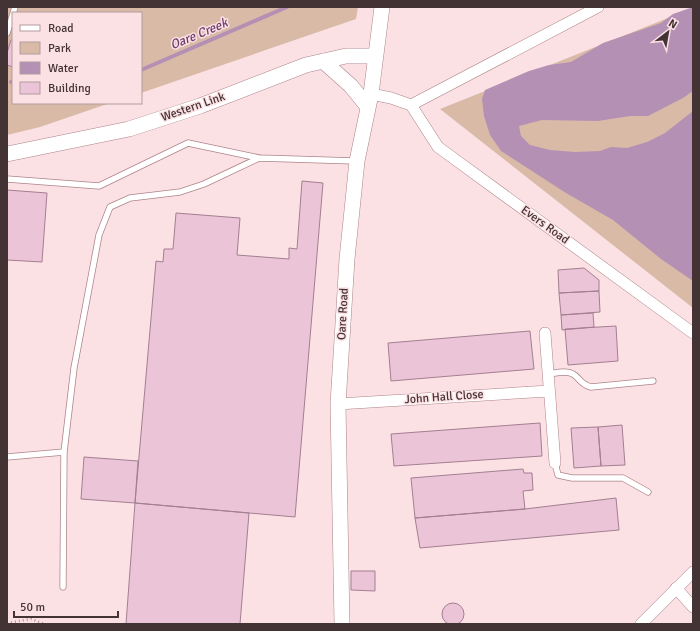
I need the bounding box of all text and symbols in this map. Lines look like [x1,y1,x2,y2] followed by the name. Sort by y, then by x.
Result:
[12,12,142,104] legend
[648,12,688,52] north arrow
[168,14,231,53] water label: Oare Creek
[666,16,680,31] text: N
[48,21,74,36] text: Road
[48,41,71,56] text: Park
[48,61,79,76] text: Water
[48,81,91,96] text: Building
[159,89,227,125] street label: Western Link
[518,203,572,247] street label: Evers Road
[334,287,352,341] street label: Oare Road
[404,387,484,407] street label: John Hall Close
[14,593,118,619] scale bar
[20,600,45,615] text: 50 m

